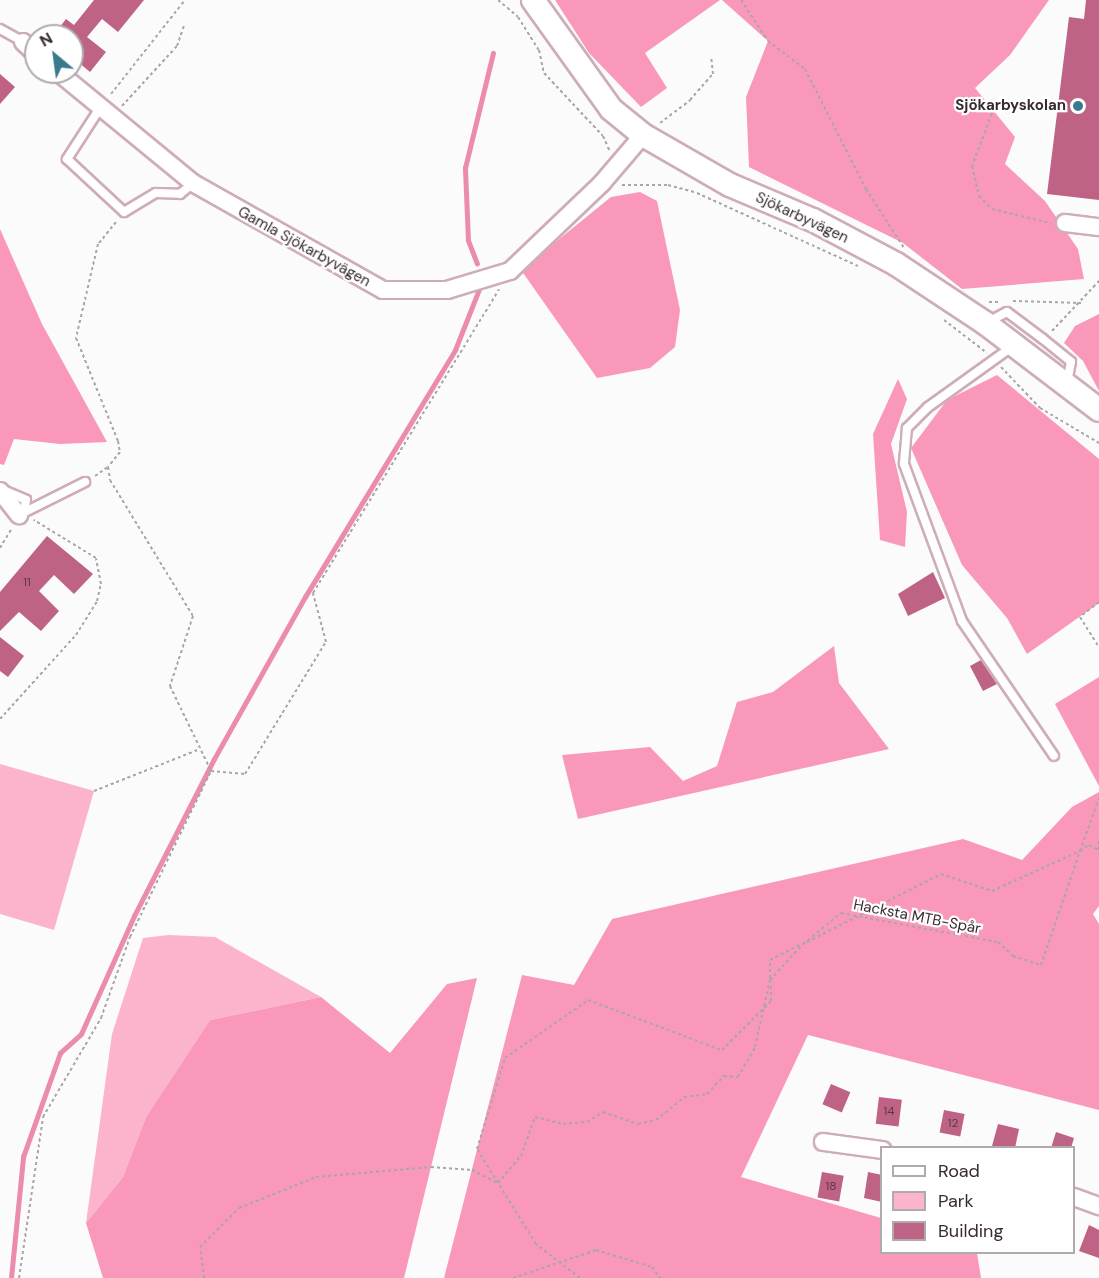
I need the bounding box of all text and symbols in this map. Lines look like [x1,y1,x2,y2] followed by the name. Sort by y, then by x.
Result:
[24,24,84,84] north arrow
[36,28,56,52] text: N
[955,97,1066,115] place label: Sjökarbyskolan
[1071,99,1085,113] marker: Sjökarbyskolan
[753,189,851,247] street label: Sjökarbyvägen
[235,203,373,291] street label: Gamla Sjökarbyvägen
[23,576,31,590] house number: 11
[852,896,982,938] street label: Hacksta MTB-Spår
[883,1105,895,1119] house number: 14
[948,1117,958,1131] house number: 12
[880,1146,1075,1254] legend
[938,1159,980,1183] text: Road
[825,1180,837,1194] house number: 18
[938,1189,974,1213] text: Park
[938,1219,1003,1243] text: Building

